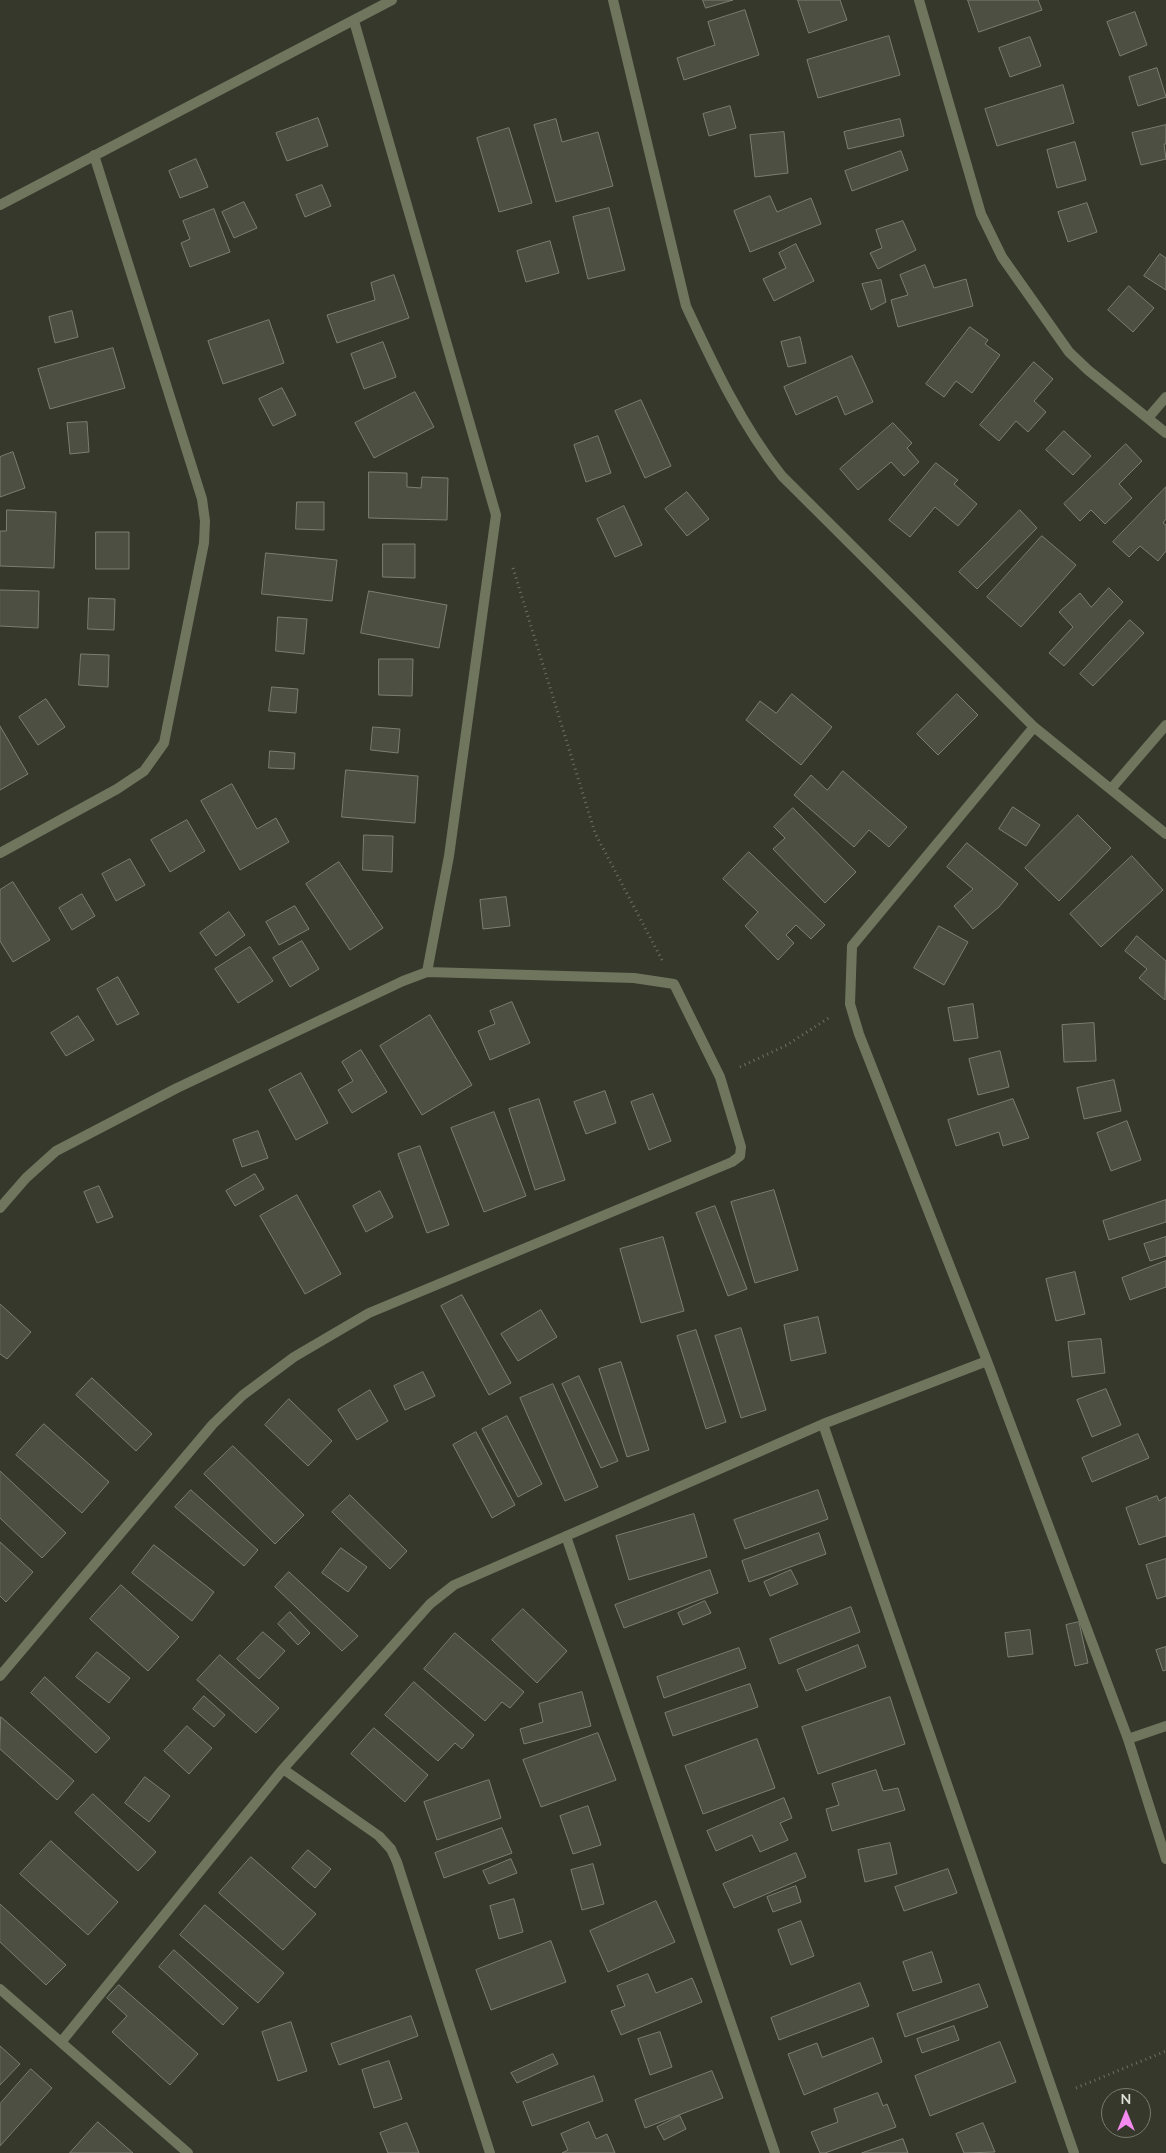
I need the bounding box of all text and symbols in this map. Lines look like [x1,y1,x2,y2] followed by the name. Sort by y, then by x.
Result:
[1101,2088,1151,2138] north arrow
[1121,2090,1131,2107] text: N

